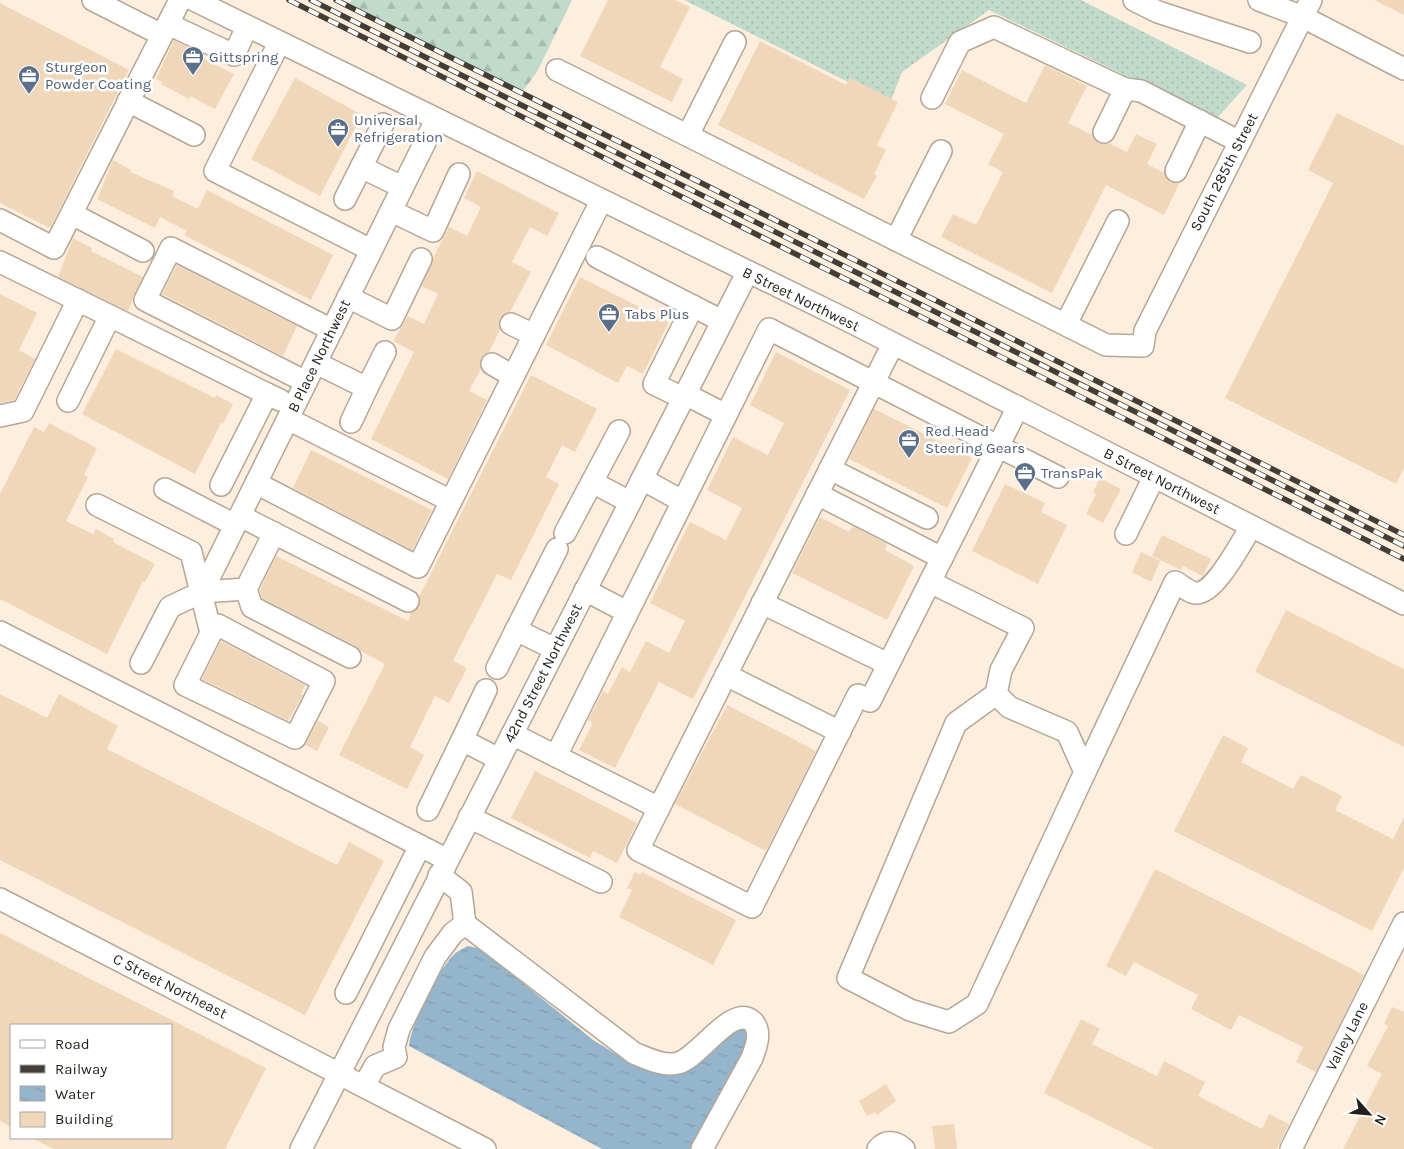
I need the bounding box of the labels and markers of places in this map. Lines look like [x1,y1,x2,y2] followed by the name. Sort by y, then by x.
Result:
[181,45,205,76] office icon: Gittspring
[209,48,279,66] place label: Gittspring
[45,58,152,93] place label: Sturgeon Powder Coating
[17,64,41,95] office icon: Sturgeon Powder Coating
[354,111,443,146] place label: Universal Refrigeration
[326,117,350,148] office icon: Universal Refrigeration
[597,302,621,333] office icon: Tabs Plus
[625,305,689,323] place label: Tabs Plus
[925,422,1025,457] place label: Red Head Steering Gears
[897,428,921,459] office icon: Red Head Steering Gears
[1013,461,1037,492] office icon: TransPak
[1041,464,1103,482] place label: TransPak

